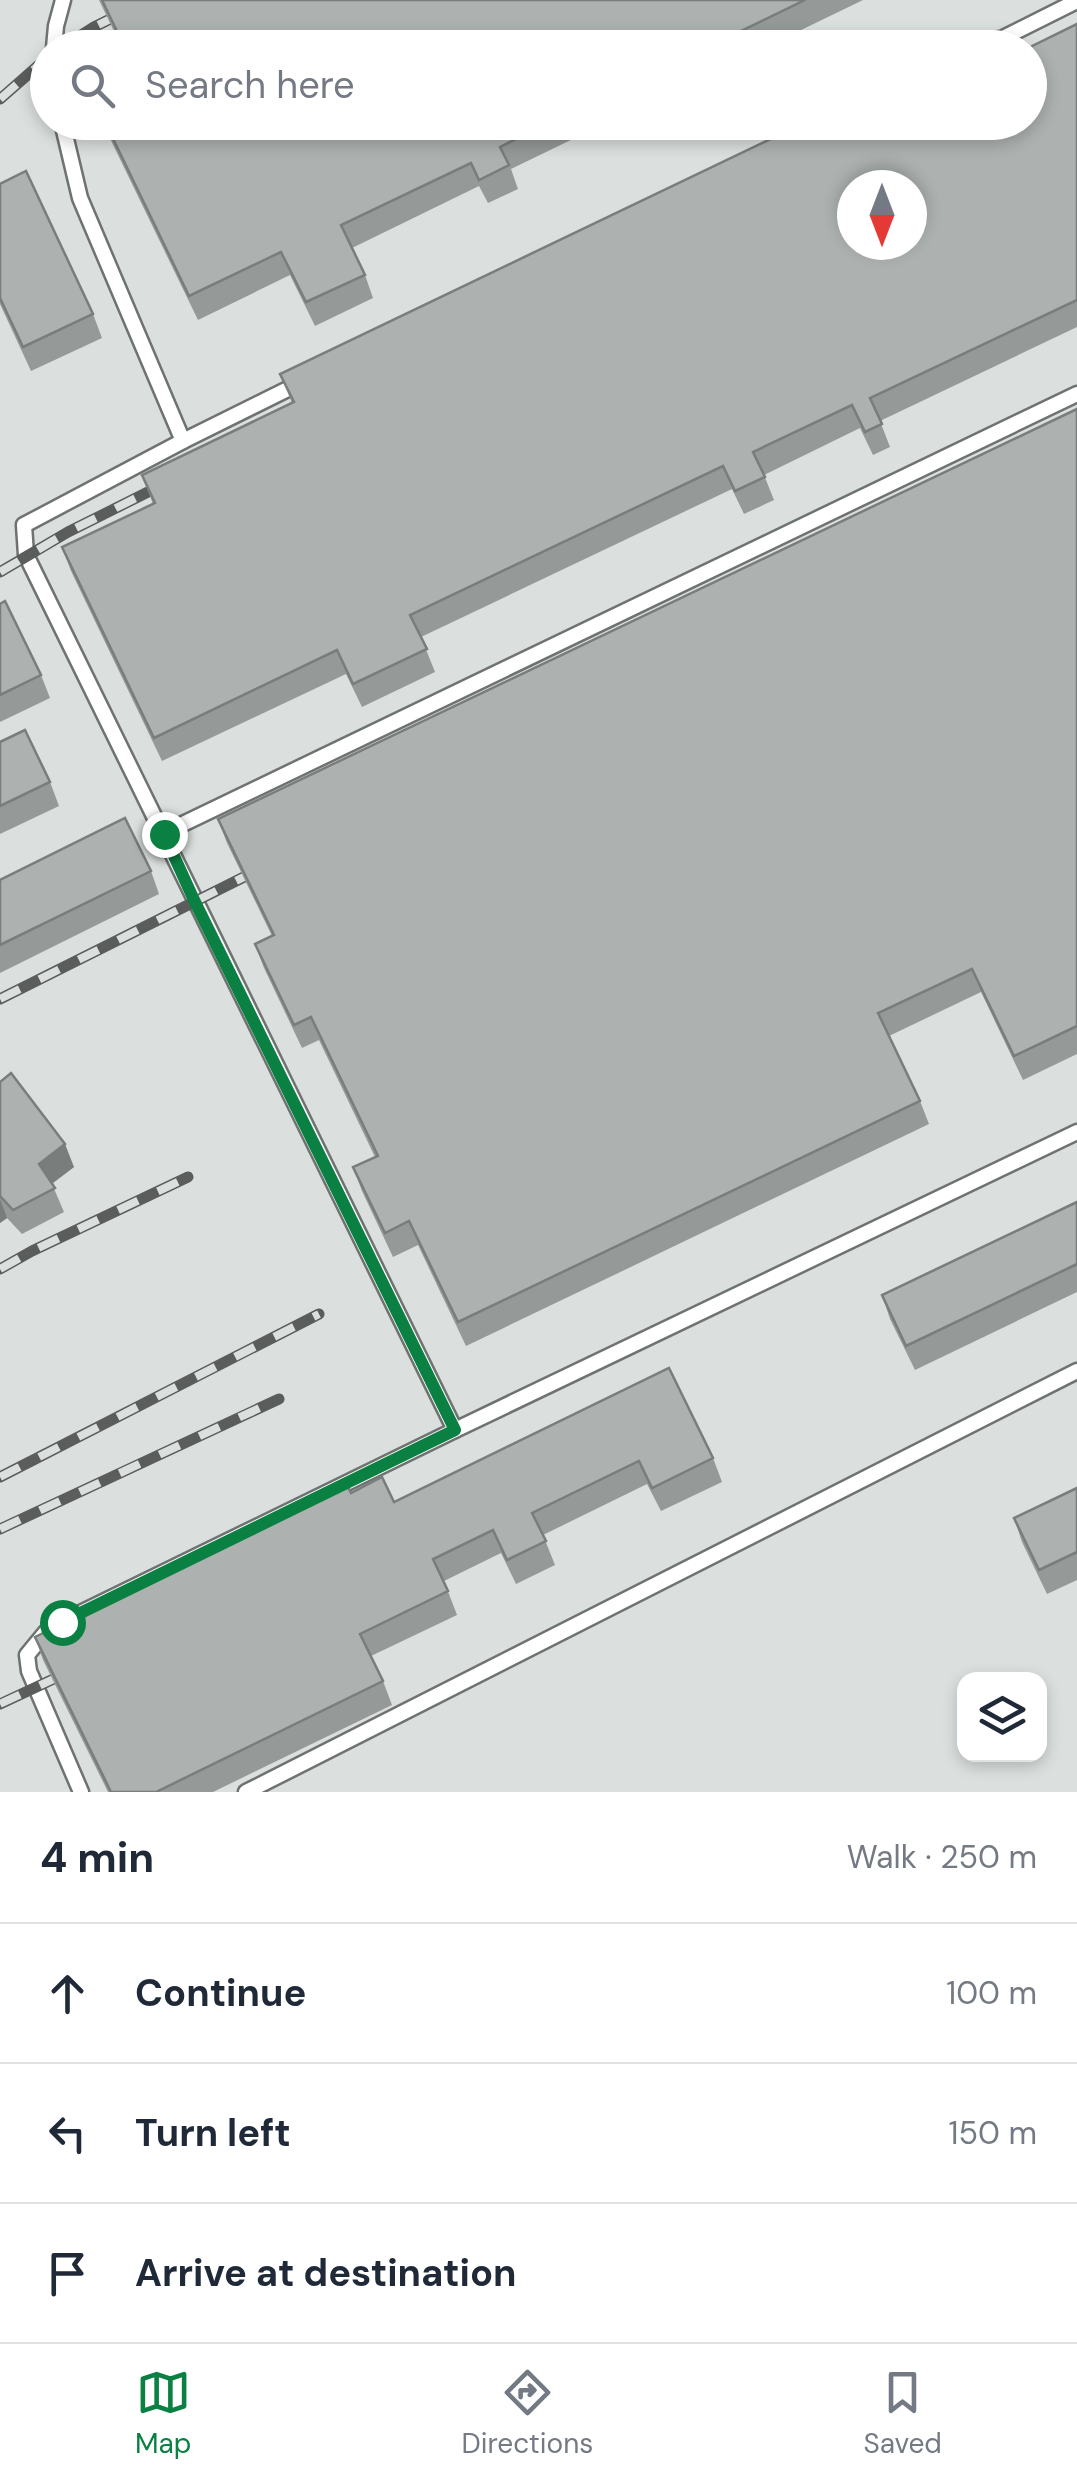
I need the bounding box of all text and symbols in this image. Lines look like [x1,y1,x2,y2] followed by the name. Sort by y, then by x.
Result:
[30,30,1047,140] search box
[65,58,120,113] icon: search
[145,60,355,110] text: Search here
[837,170,927,260] north arrow
[142,812,188,858] route end
[40,1600,86,1646] route start
[957,1672,1047,1762] map controls
[957,1672,1047,1762] button: layers
[40,1830,154,1885] text: 4 min
[847,1836,1037,1878] text: Walk · 250 m
[40,1966,95,2021] icon: ahead
[135,1968,306,2018] text: Continue
[946,1972,1037,2014] text: 100 m
[40,2106,95,2161] icon: left
[135,2108,291,2158] text: Turn left
[949,2112,1037,2154] text: 150 m
[40,2246,95,2301] icon: arrive
[135,2248,517,2298] text: Arrive at destination
[135,2365,191,2462] tab: Map
[462,2365,593,2462] tab: Directions
[863,2365,942,2462] tab: Saved

